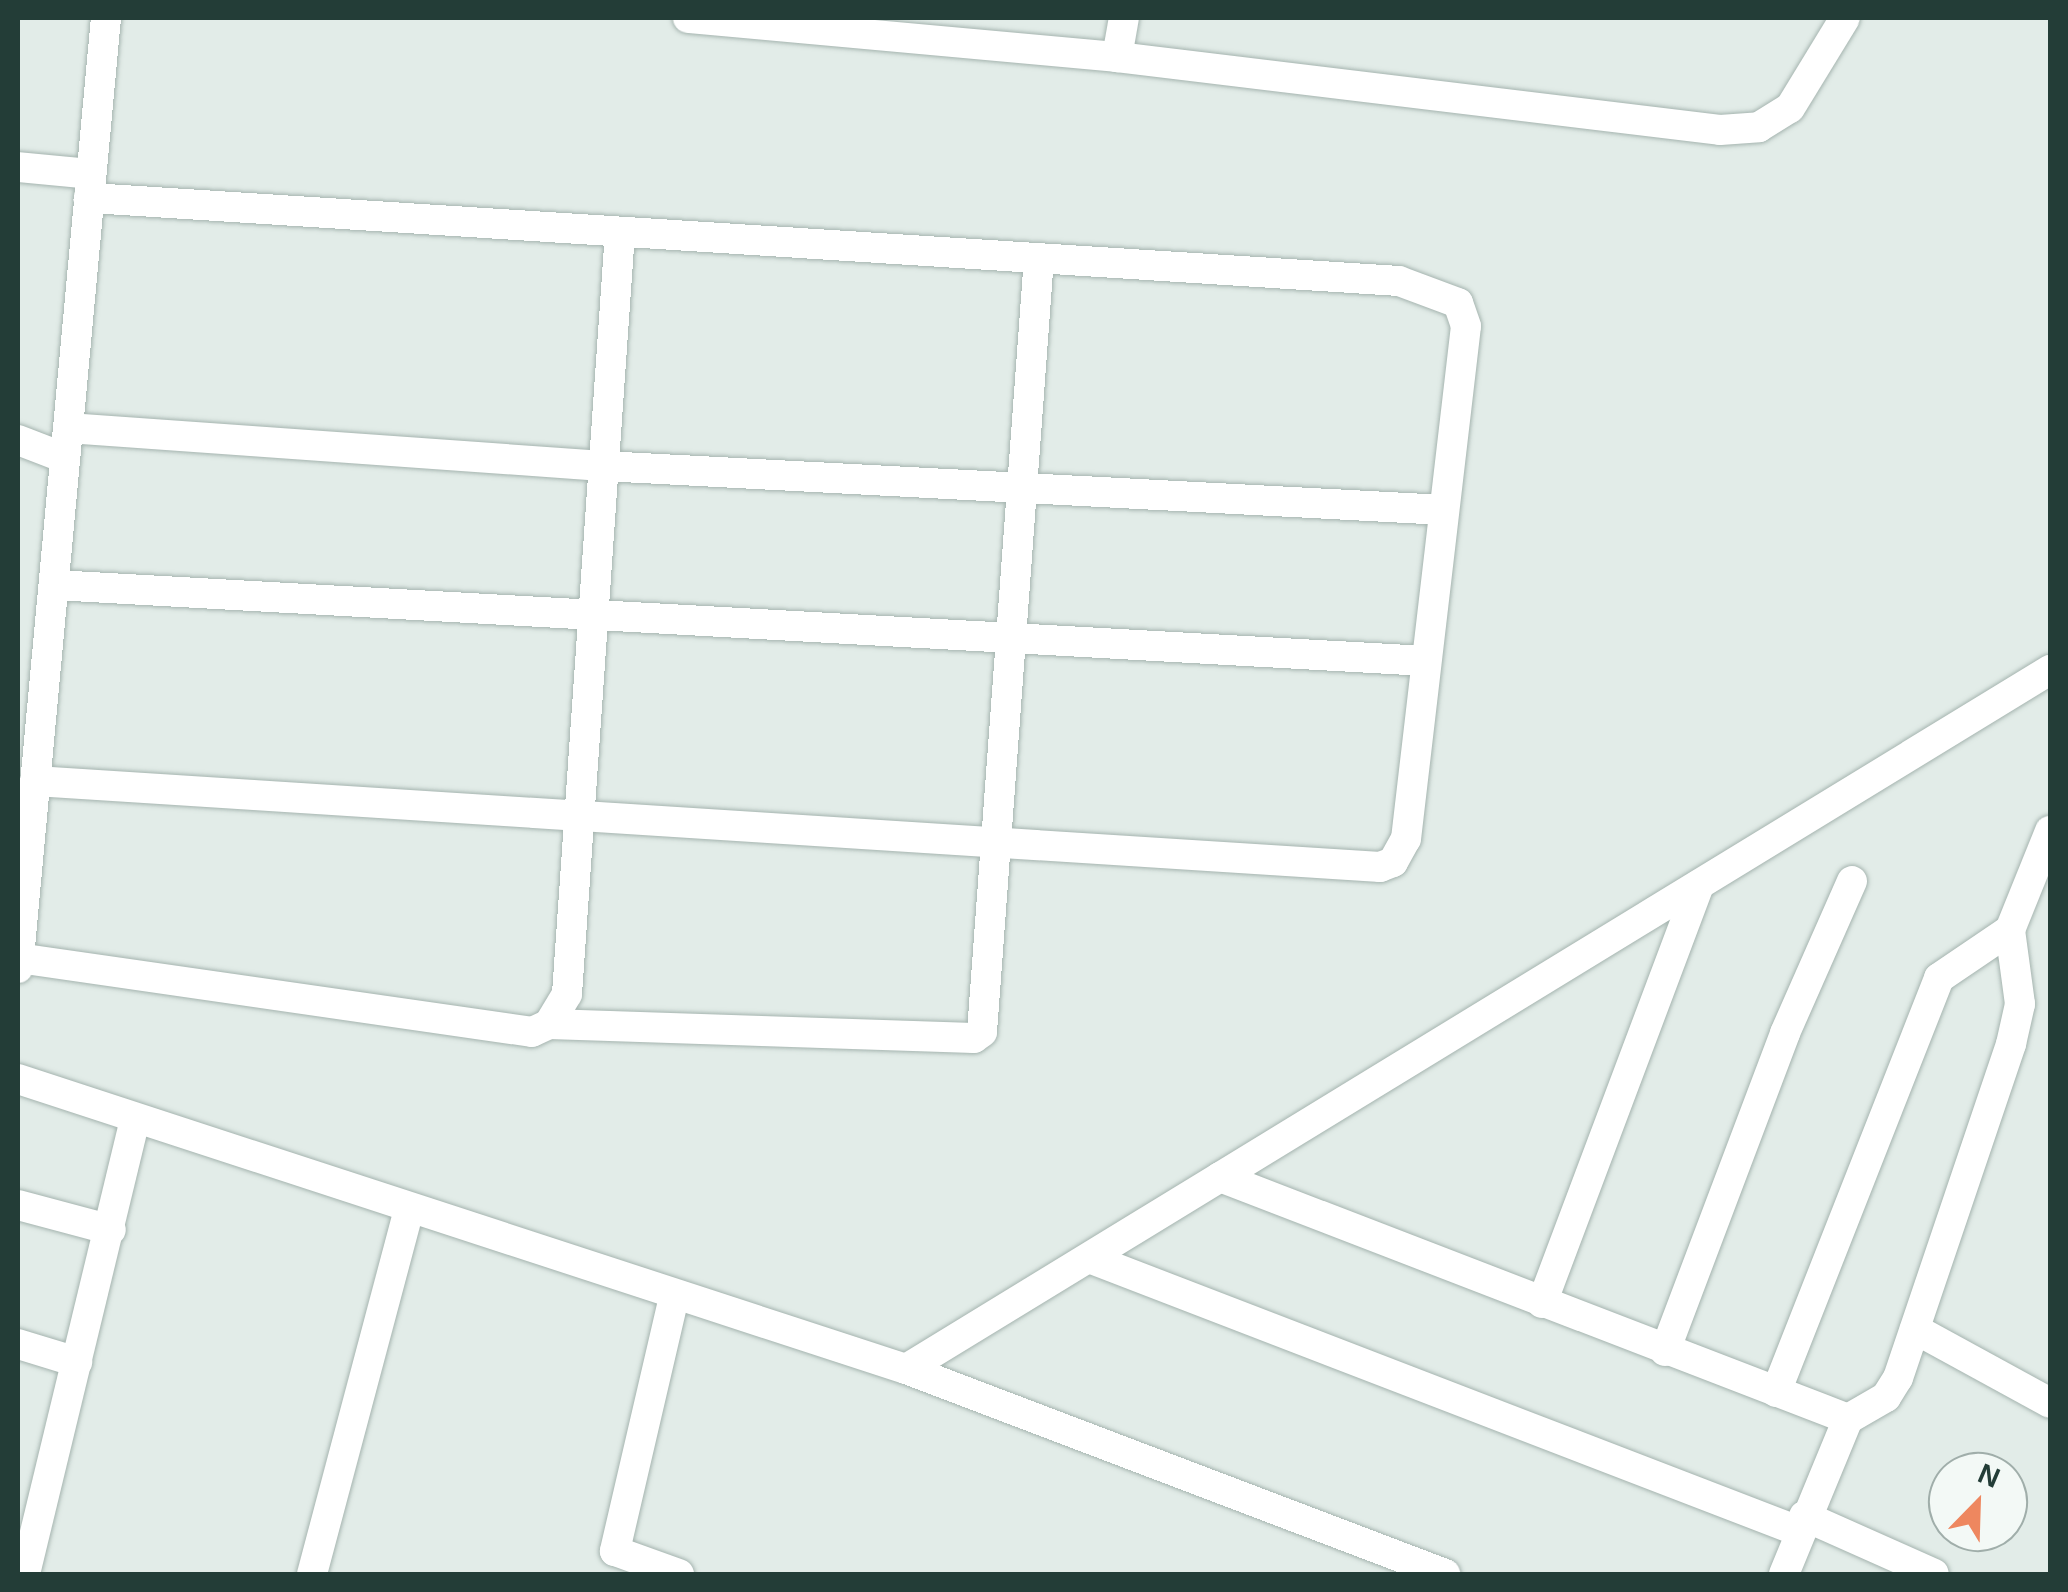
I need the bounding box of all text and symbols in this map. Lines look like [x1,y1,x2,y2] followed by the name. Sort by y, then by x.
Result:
[1928,1452,2028,1552] north arrow
[1974,1458,2004,1494] text: N

